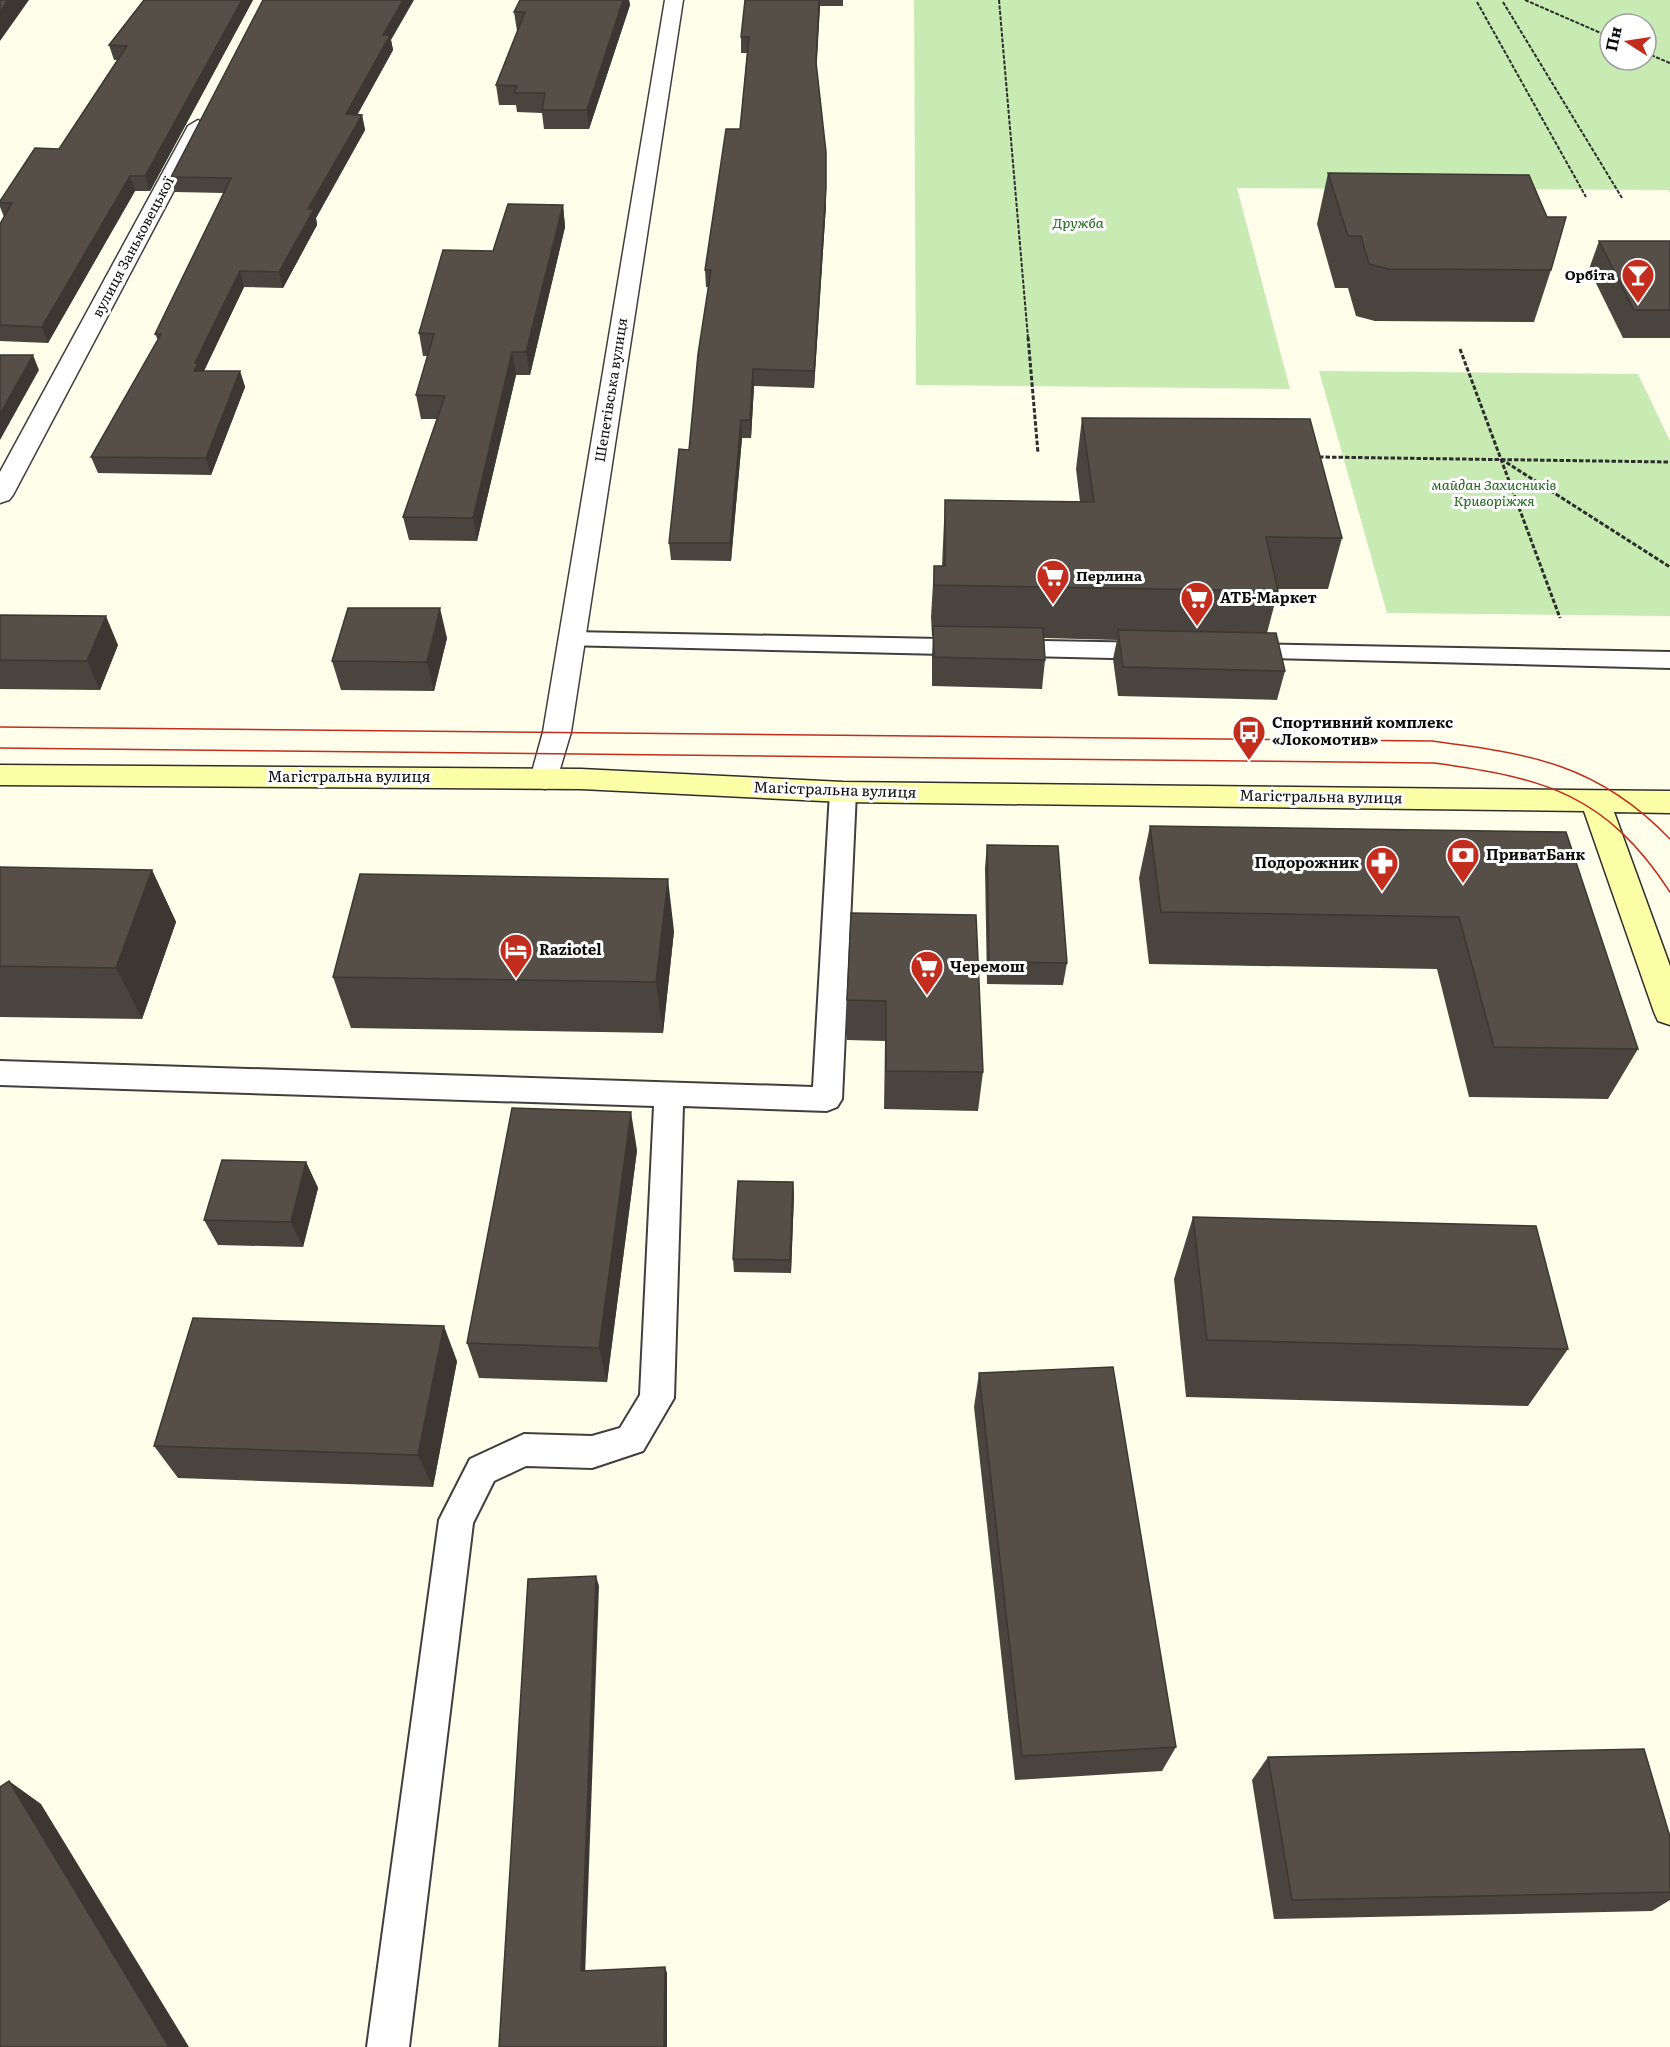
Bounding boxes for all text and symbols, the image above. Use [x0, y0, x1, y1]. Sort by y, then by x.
north arrow [1598, 12, 1658, 72]
text: Пн [1598, 24, 1627, 53]
street label: вулиця Заньковецької [86, 172, 178, 320]
park label: Дружба [1052, 212, 1104, 232]
bar icon: Орбіта [1620, 257, 1656, 304]
place label: Орбіта [1565, 264, 1616, 284]
street label: Шепетівська вулиця [589, 316, 631, 463]
park label: майдан Захисників Криворіжжя [1432, 474, 1557, 510]
supermarket icon: Перлина [1035, 558, 1071, 605]
place label: Перлина [1076, 565, 1143, 585]
supermarket icon: АТБ-Маркет [1179, 580, 1215, 627]
place label: АТБ-Маркет [1220, 585, 1317, 608]
place label: Спортивний комплекс «Локомотив» [1272, 710, 1453, 750]
bus stop icon: Спортивний комплекс «Локомотив» [1231, 714, 1267, 761]
street label: Магістральна вулиця [267, 764, 431, 787]
street label: Магістральна вулиця [753, 774, 917, 803]
street label: Магістральна вулиця [1239, 783, 1403, 808]
bank icon: ПриватБанк [1445, 837, 1481, 884]
place label: ПриватБанк [1486, 842, 1586, 865]
pharmacy icon: Подорожник [1364, 845, 1400, 892]
place label: Подорожник [1254, 850, 1359, 873]
hotel icon: Raziotel [498, 932, 534, 979]
place label: Raziotel [539, 937, 602, 960]
supermarket icon: Черемош [909, 949, 945, 996]
place label: Черемош [950, 954, 1025, 977]

